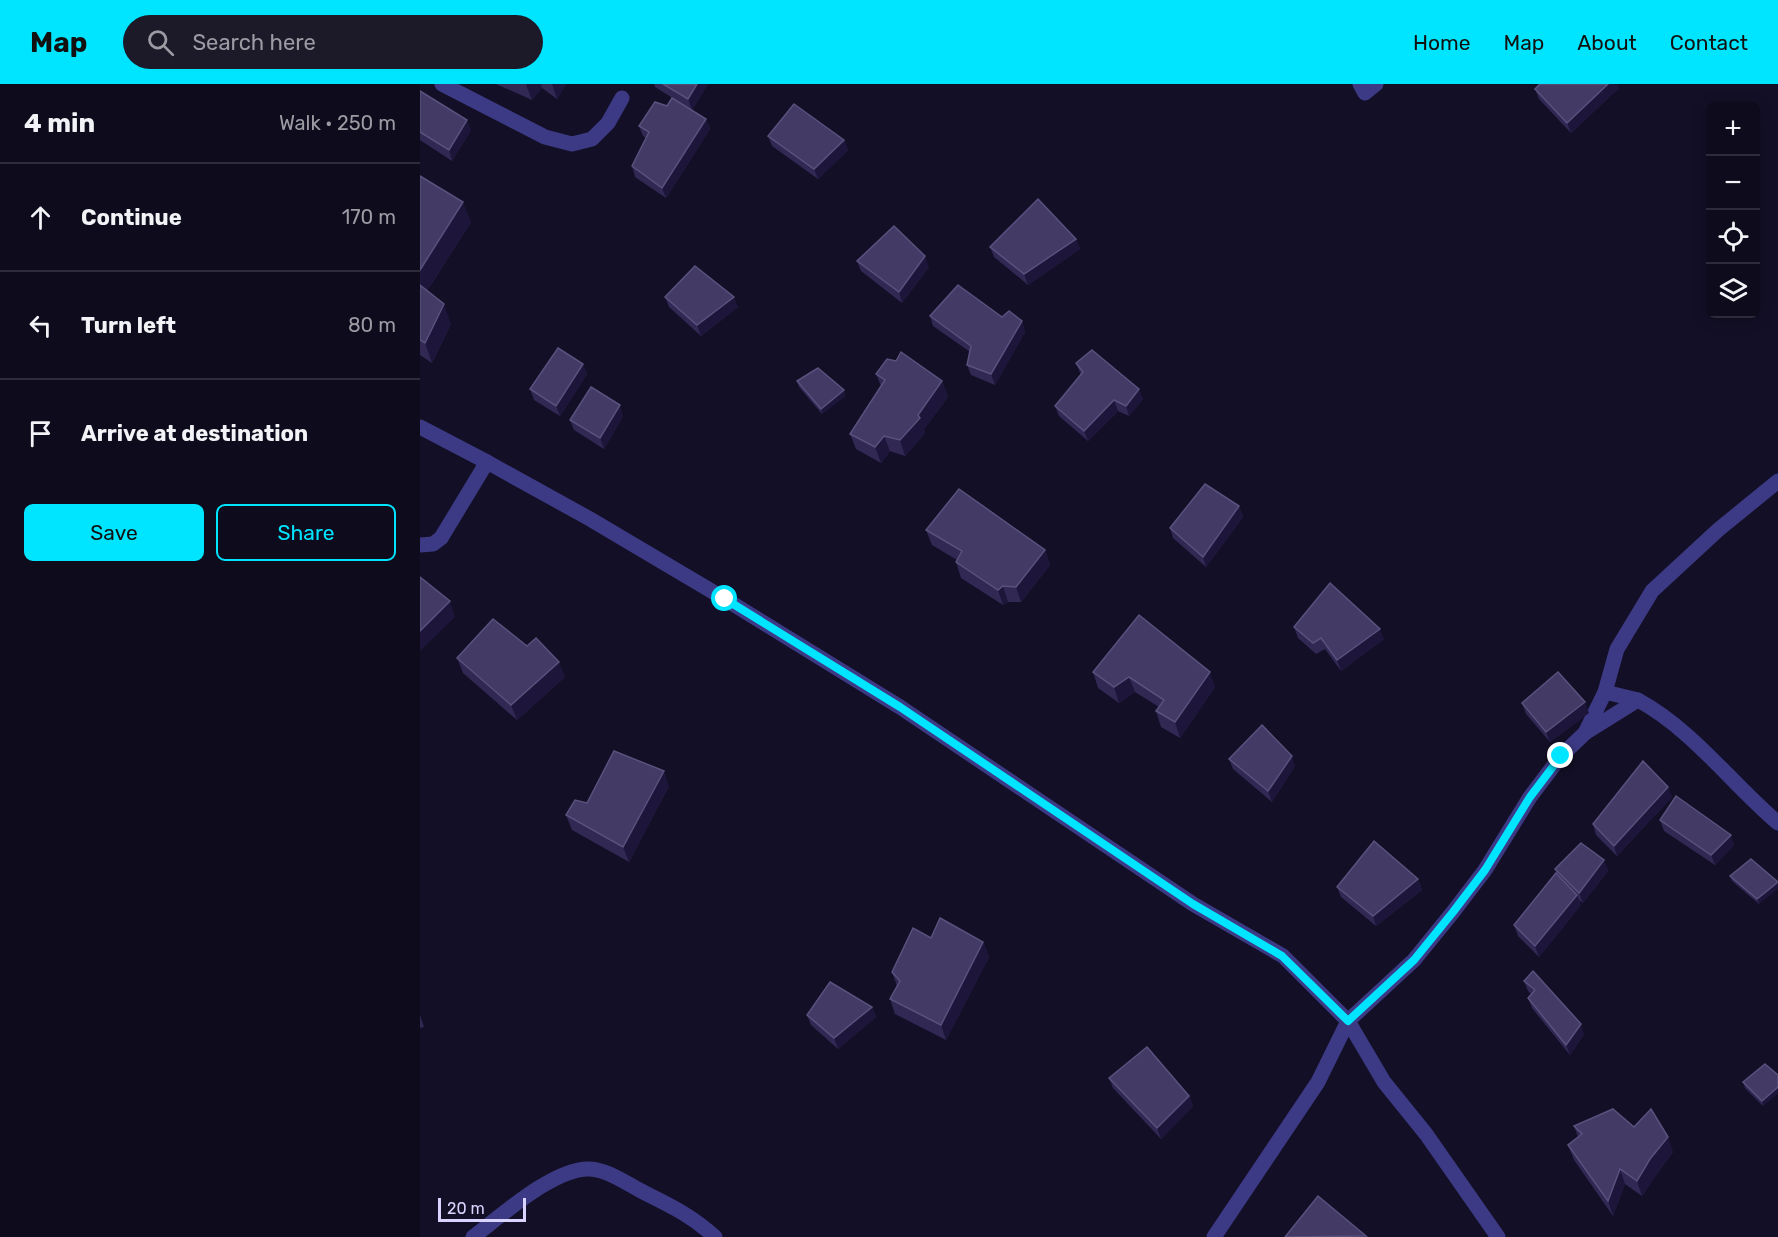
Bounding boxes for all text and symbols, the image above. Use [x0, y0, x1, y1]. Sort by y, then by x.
search box [123, 15, 543, 69]
text: Map [30, 26, 87, 59]
icon: search [144, 26, 177, 59]
text: Search here [192, 29, 316, 56]
text: Home [1413, 30, 1470, 55]
text: Map [1503, 30, 1544, 55]
text: About [1577, 30, 1637, 55]
text: Contact [1670, 30, 1748, 55]
map controls [1706, 102, 1760, 318]
button: + [1706, 102, 1760, 156]
text: 4 min [24, 108, 95, 139]
text: Walk · 250 m [279, 111, 396, 135]
button: − [1706, 156, 1760, 210]
icon: ahead [24, 201, 57, 234]
text: Continue [81, 204, 182, 231]
text: 170 m [342, 205, 396, 229]
button: locate [1706, 210, 1760, 264]
button: layers [1706, 264, 1760, 318]
icon: left [24, 309, 57, 342]
text: Turn left [81, 312, 176, 339]
text: 80 m [348, 313, 396, 337]
icon: arrive [24, 417, 57, 450]
text: Arrive at destination [81, 420, 308, 447]
button: Save [24, 504, 204, 561]
button: Share [216, 504, 396, 561]
route start [711, 585, 737, 611]
route end [1547, 742, 1573, 768]
scale bar [438, 1195, 526, 1222]
text: 20 m [447, 1199, 485, 1218]

